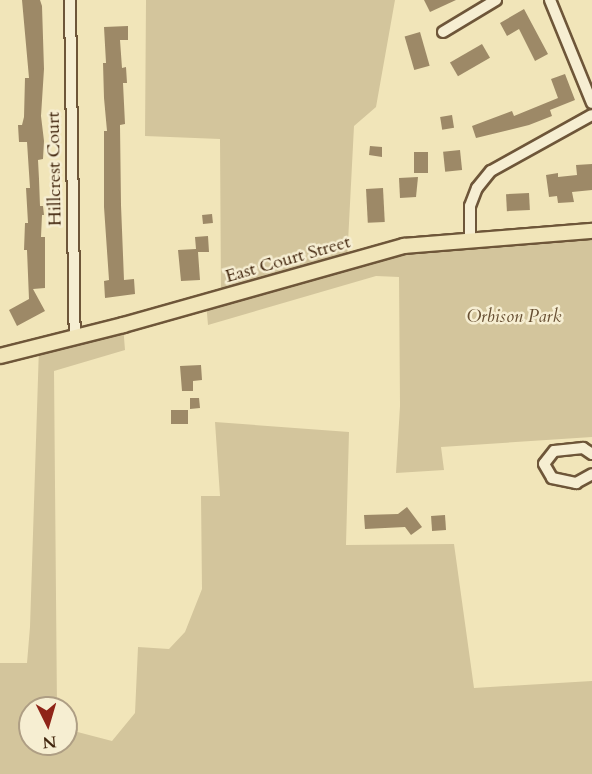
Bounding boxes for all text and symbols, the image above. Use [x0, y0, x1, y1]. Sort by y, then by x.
street label: Hillcrest Court [43, 112, 67, 226]
street label: East Court Street [223, 232, 353, 288]
park label: Orbison Park [467, 306, 561, 328]
north arrow [18, 696, 78, 756]
text: N [42, 730, 57, 754]

